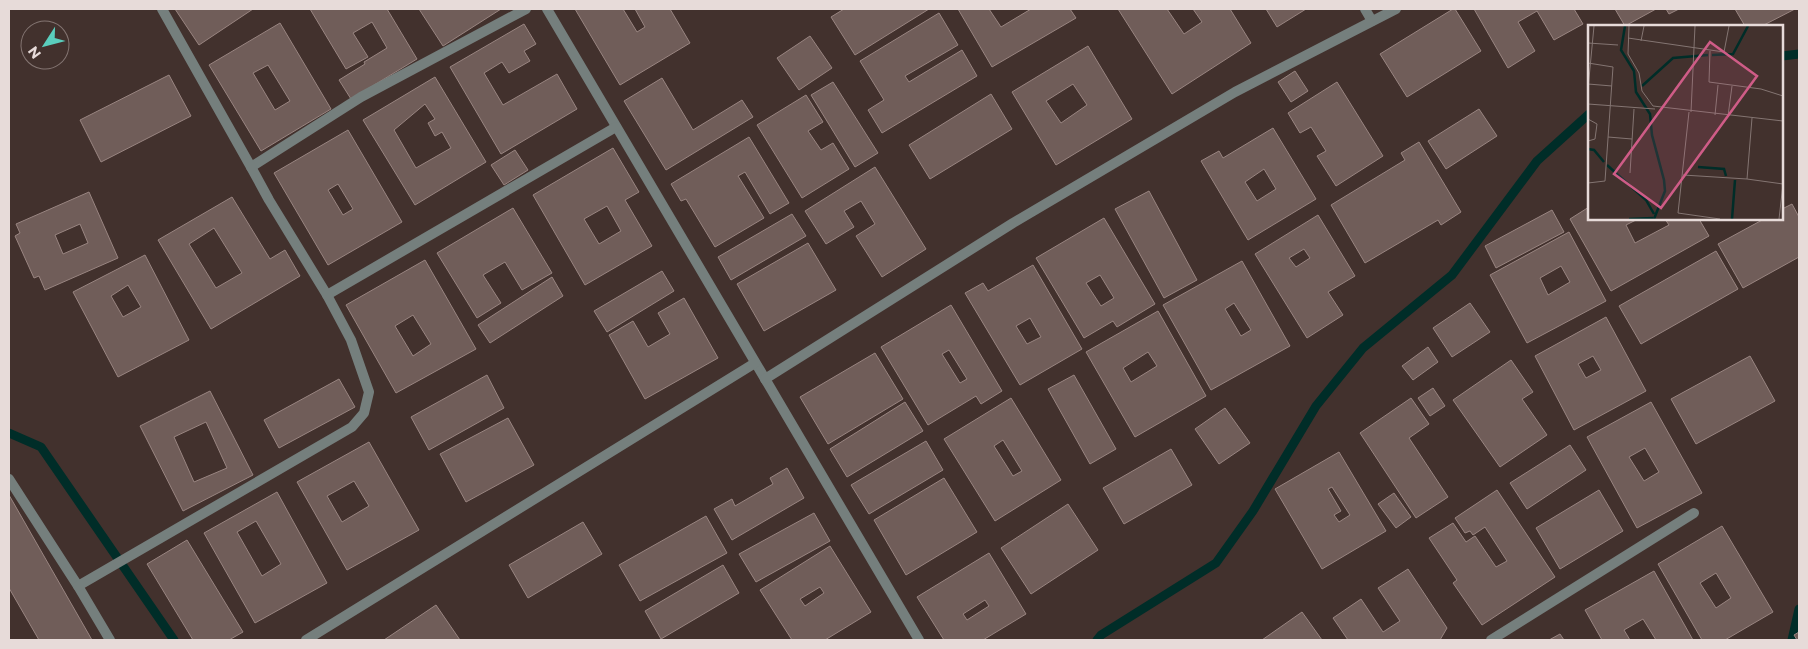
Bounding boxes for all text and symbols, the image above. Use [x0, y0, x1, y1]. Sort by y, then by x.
north arrow [20, 20, 70, 70]
inset map [1588, 25, 1783, 220]
text: N [24, 43, 45, 63]

